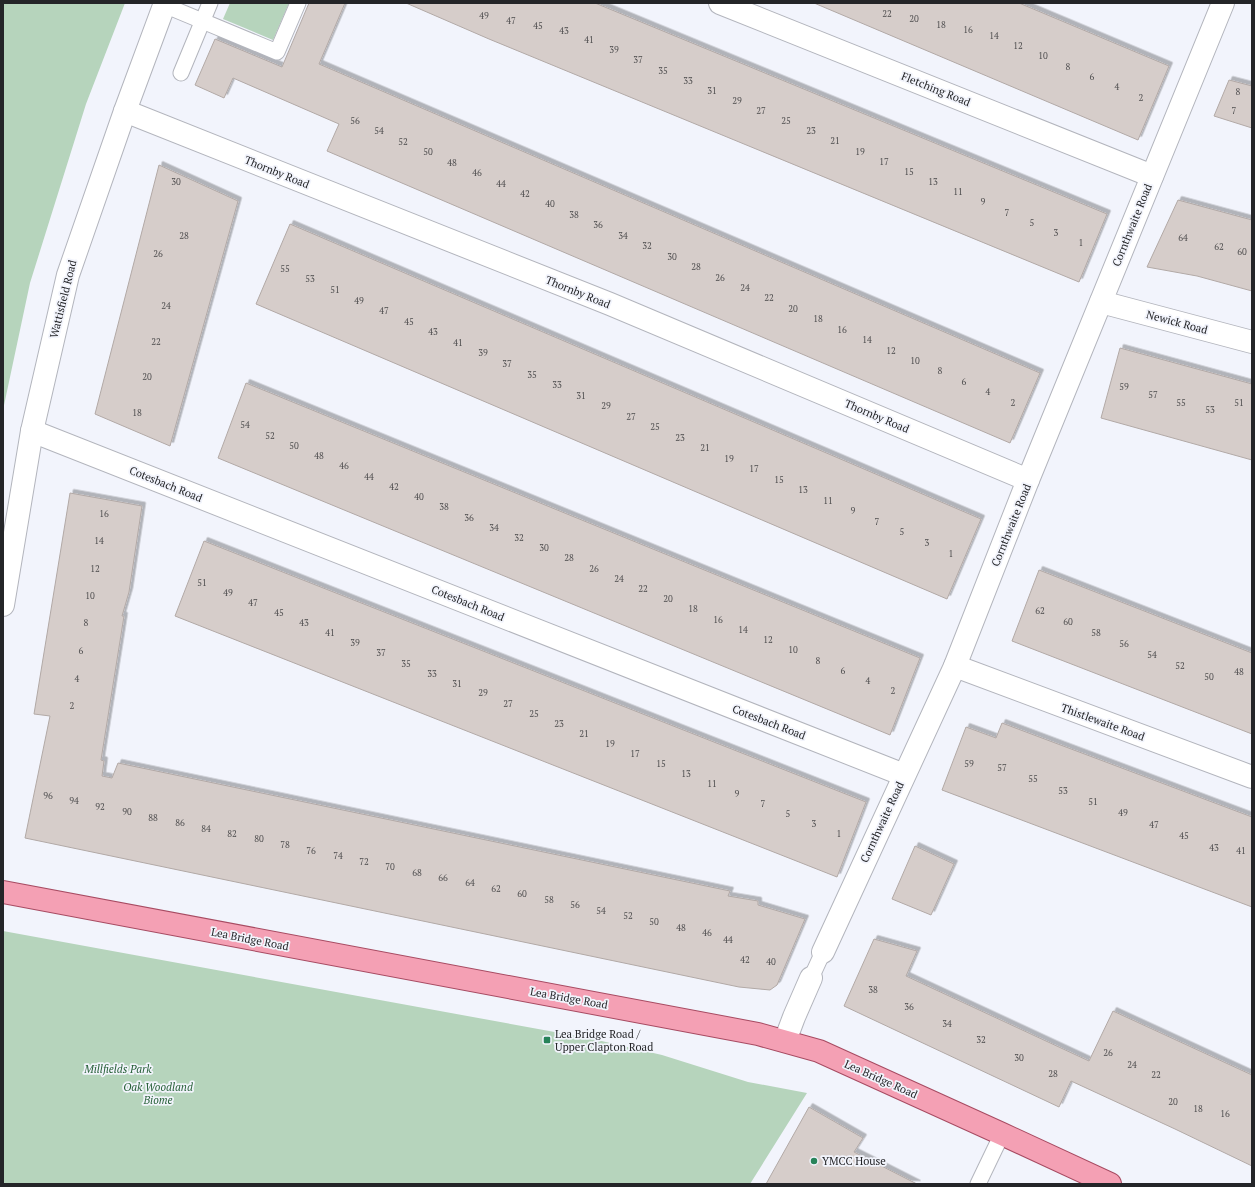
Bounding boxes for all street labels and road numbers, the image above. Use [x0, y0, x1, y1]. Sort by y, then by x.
street label: Fletching Road [899, 69, 973, 109]
street label: Thornby Road [243, 153, 311, 191]
street label: Cornthwaite Road [1109, 182, 1155, 268]
street label: Wattisfield Road [47, 258, 79, 340]
street label: Thornby Road [544, 273, 612, 311]
street label: Newick Road [1145, 307, 1209, 337]
street label: Thornby Road [843, 396, 911, 436]
street label: Cotesbach Road [127, 463, 205, 505]
street label: Cornthwaite Road [988, 482, 1034, 568]
street label: Cotesbach Road [429, 582, 507, 624]
street label: Thistlewaite Road [1059, 700, 1147, 744]
street label: Cotesbach Road [730, 702, 808, 742]
street label: Cornthwaite Road [857, 779, 907, 865]
street label: Lea Bridge Road [210, 925, 290, 953]
street label: Lea Bridge Road [529, 984, 609, 1012]
street label: Lea Bridge Road [842, 1057, 920, 1101]

